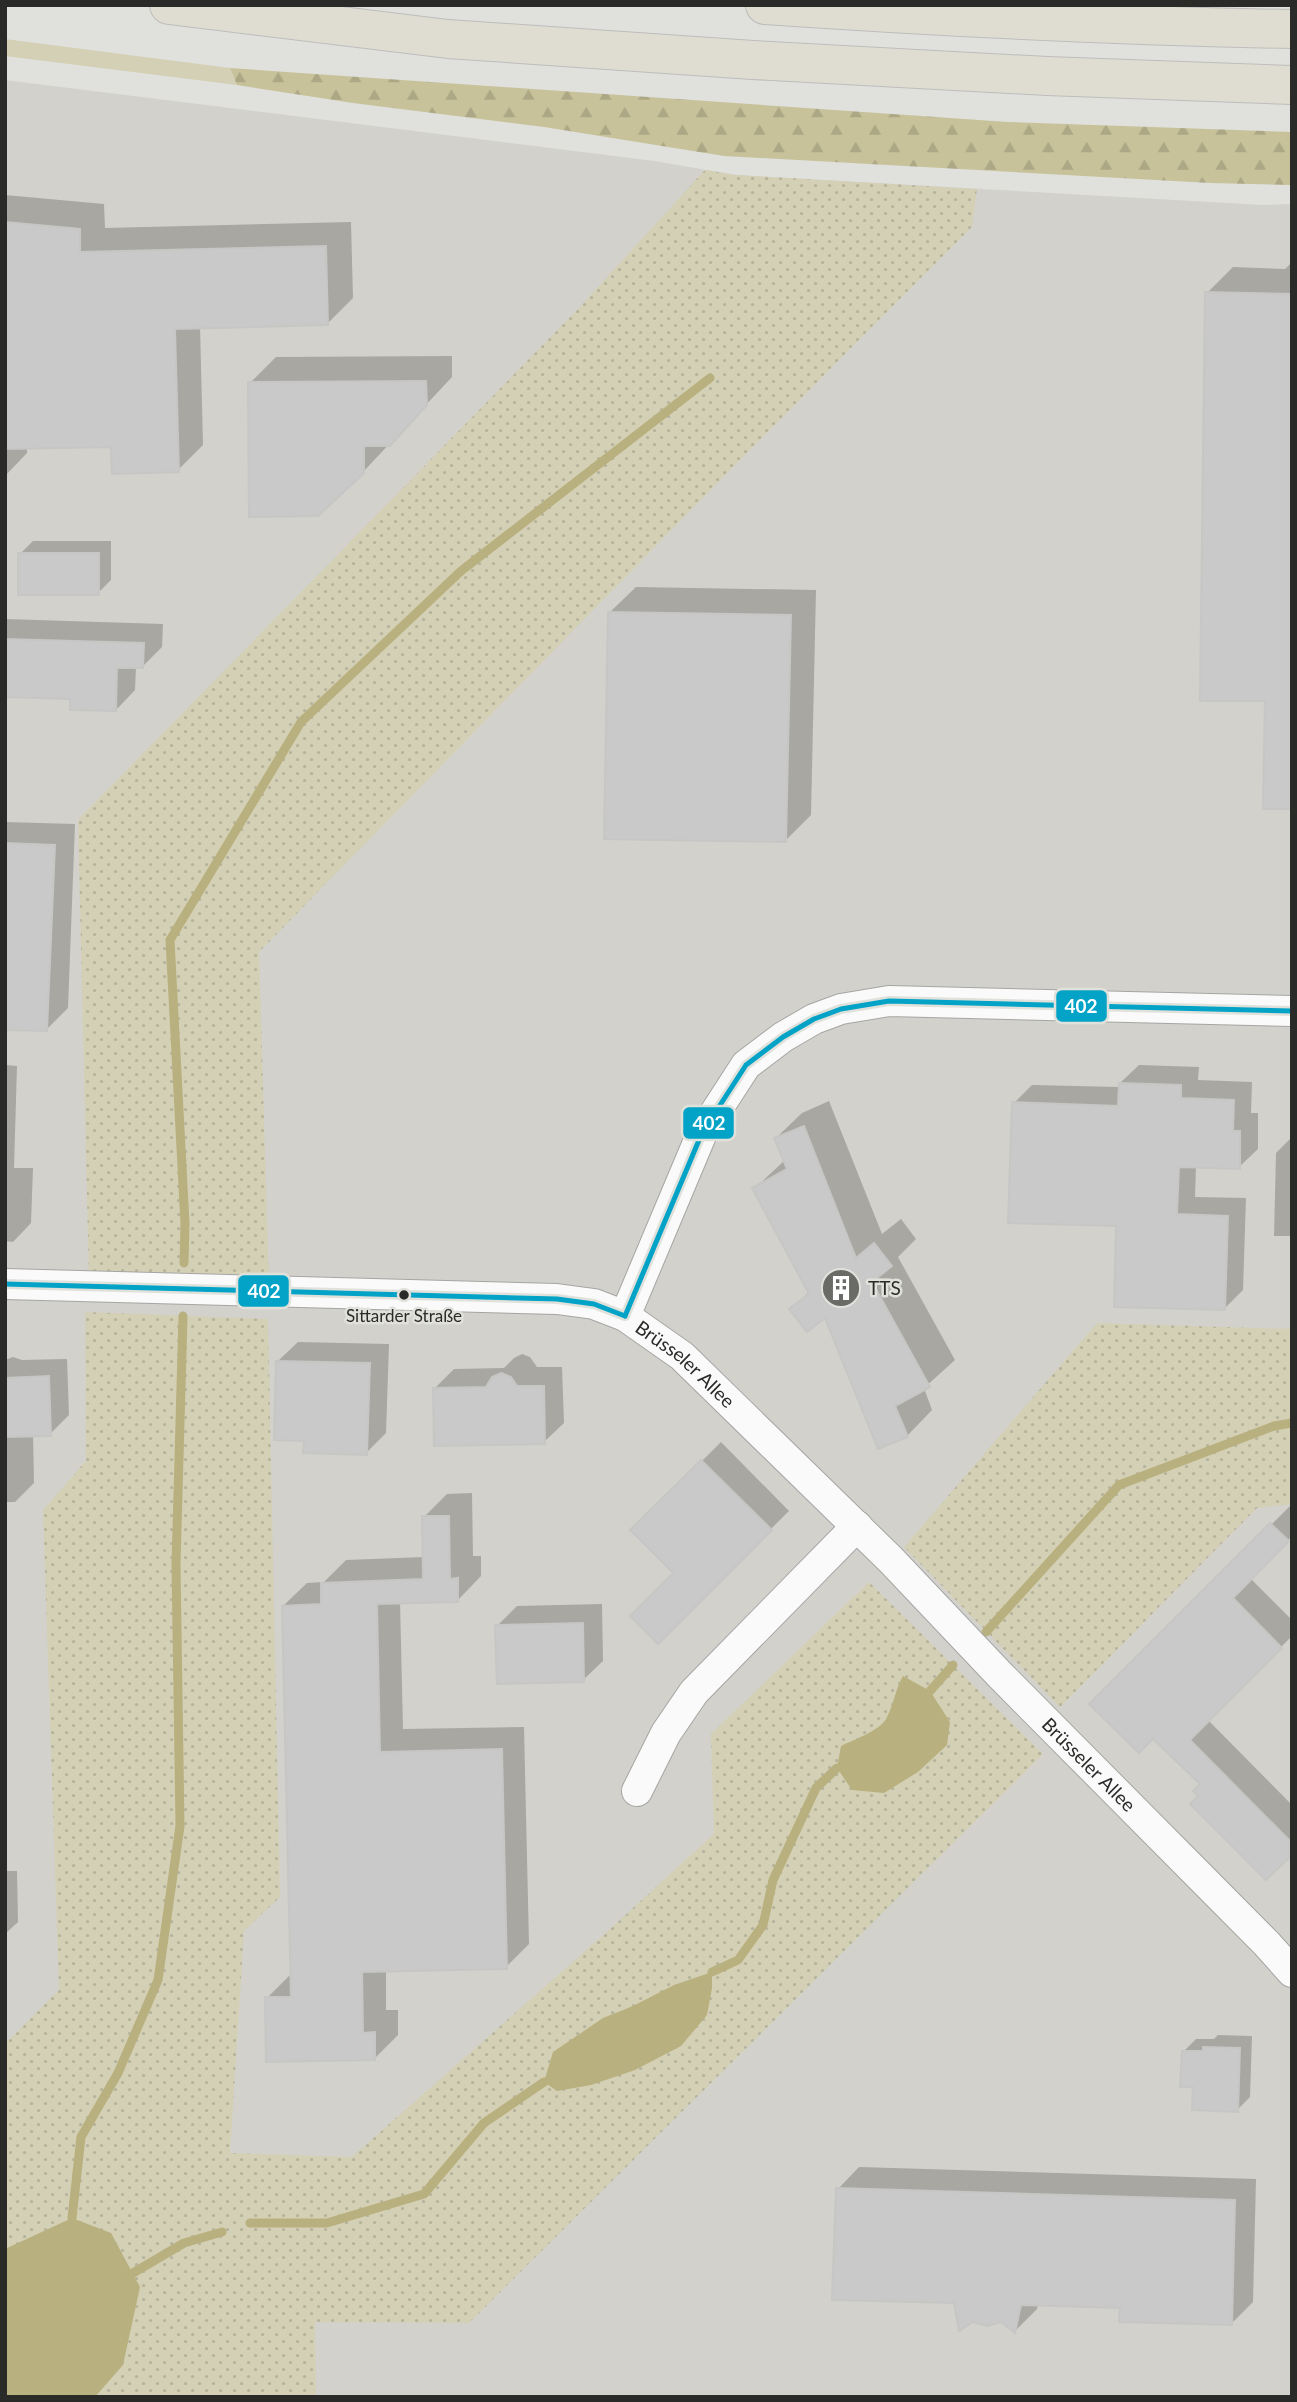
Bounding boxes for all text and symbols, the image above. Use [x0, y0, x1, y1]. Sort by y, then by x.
line badge: 402 [1055, 989, 1108, 1023]
text: 402 [1064, 994, 1098, 1017]
line badge: 402 [682, 1106, 735, 1140]
text: 402 [692, 1111, 726, 1134]
building icon: TTS [820, 1267, 862, 1309]
line badge: 402 [237, 1274, 290, 1308]
place label: TTS [868, 1276, 901, 1299]
text: 402 [247, 1279, 281, 1302]
marker: Sittarder Straße [397, 1288, 411, 1302]
place label: Sittarder Straße [346, 1305, 462, 1326]
street label: Brüsseler Allee [631, 1315, 740, 1412]
street label: Brüsseler Allee [1038, 1712, 1141, 1816]

